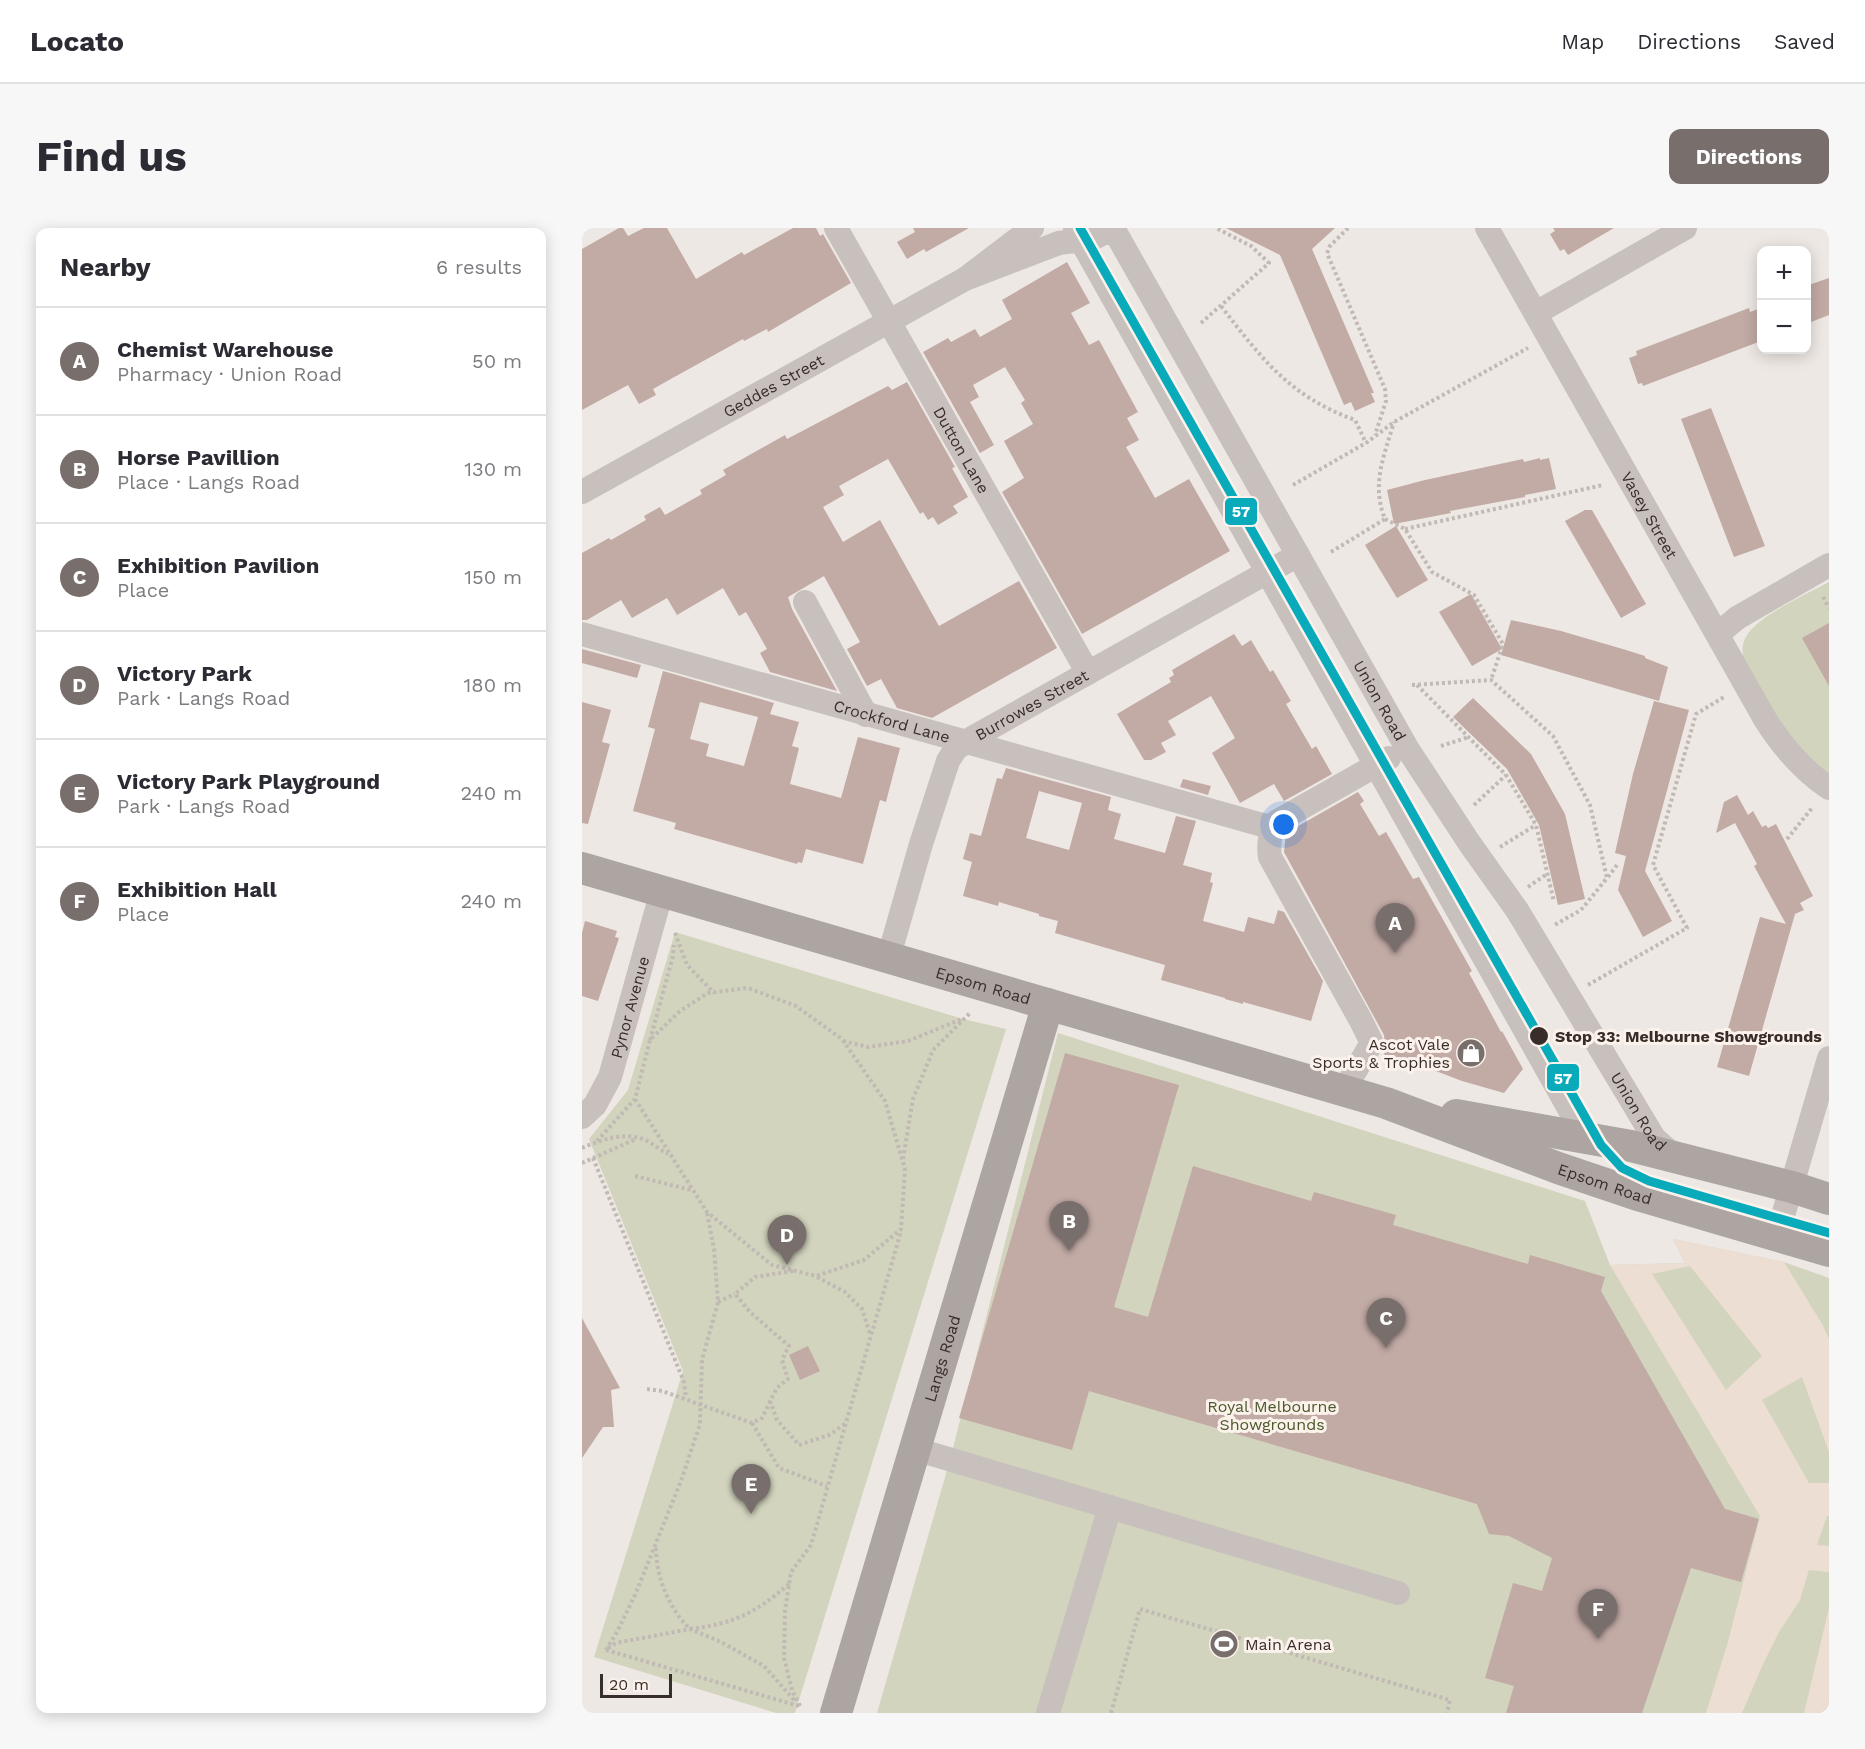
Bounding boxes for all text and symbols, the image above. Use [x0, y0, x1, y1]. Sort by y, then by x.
text: Locato [30, 25, 124, 58]
text: Map [1561, 29, 1604, 54]
text: Directions [1637, 29, 1741, 54]
text: Saved [1774, 29, 1835, 54]
button: Directions [1669, 129, 1829, 184]
text: Find us [36, 132, 187, 181]
map controls [1757, 246, 1811, 354]
button: + [1757, 246, 1811, 300]
text: Nearby [60, 252, 151, 282]
text: 6 results [436, 255, 522, 279]
button: − [1757, 300, 1811, 354]
text: Chemist Warehouse [117, 337, 333, 362]
text: A [73, 349, 86, 373]
text: 50 m [472, 349, 522, 373]
street label: Geddes Street [720, 350, 827, 421]
text: Pharmacy · Union Road [117, 362, 342, 386]
street label: Dutton Lane [930, 403, 994, 497]
text: Horse Pavillion [117, 445, 280, 470]
text: B [73, 457, 86, 481]
text: 130 m [464, 457, 522, 481]
street label: Vasey Street [1617, 468, 1682, 562]
text: Place · Langs Road [117, 470, 300, 494]
line badge: 57 [1224, 497, 1258, 526]
text: 57 [1232, 502, 1251, 521]
text: Exhibition Pavilion [117, 553, 319, 578]
text: C [73, 565, 86, 589]
text: 150 m [464, 565, 522, 589]
text: Place [117, 578, 169, 602]
street label: Union Road [1350, 657, 1410, 744]
text: Victory Park [117, 661, 252, 686]
street label: Burrowes Street [972, 665, 1092, 744]
text: D [72, 673, 87, 697]
text: 180 m [464, 673, 522, 697]
text: Park · Langs Road [117, 686, 290, 710]
street label: Crockford Lane [832, 696, 952, 746]
text: Victory Park Playground [117, 769, 380, 794]
text: E [73, 781, 86, 805]
text: 240 m [460, 781, 522, 805]
text: Park · Langs Road [117, 794, 290, 818]
your location [1269, 810, 1298, 839]
text: Exhibition Hall [117, 877, 277, 902]
text: F [73, 889, 86, 913]
text: 240 m [460, 889, 522, 913]
text: Place [117, 902, 169, 926]
pin: A [1376, 904, 1414, 953]
street label: Pynor Avenue [606, 954, 653, 1060]
street label: Epsom Road [933, 962, 1033, 1008]
marker: Stop 33: Melbourne Showgrounds [1528, 1025, 1550, 1047]
place label: Stop 33: Melbourne Showgrounds [1555, 1027, 1822, 1046]
place label: Ascot Vale Sports & Trophies [1312, 1035, 1450, 1072]
shop icon: Ascot Vale Sports & Trophies [1455, 1037, 1487, 1069]
line badge: 57 [1546, 1063, 1580, 1092]
text: 57 [1554, 1069, 1573, 1088]
street label: Union Road [1607, 1069, 1671, 1155]
street label: Epsom Road [1555, 1159, 1654, 1208]
pin: B [1050, 1202, 1088, 1251]
pin: D [768, 1216, 806, 1265]
pin: C [1366, 1298, 1406, 1348]
street label: Langs Road [920, 1313, 964, 1404]
park label: Royal Melbourne Showgrounds [1207, 1397, 1337, 1434]
pin: E [732, 1464, 770, 1514]
pin: F [1578, 1590, 1618, 1639]
sports icon: Main Arena [1208, 1628, 1240, 1660]
place label: Main Arena [1245, 1635, 1332, 1654]
scale bar [600, 1671, 672, 1698]
text: 20 m [609, 1675, 649, 1694]

